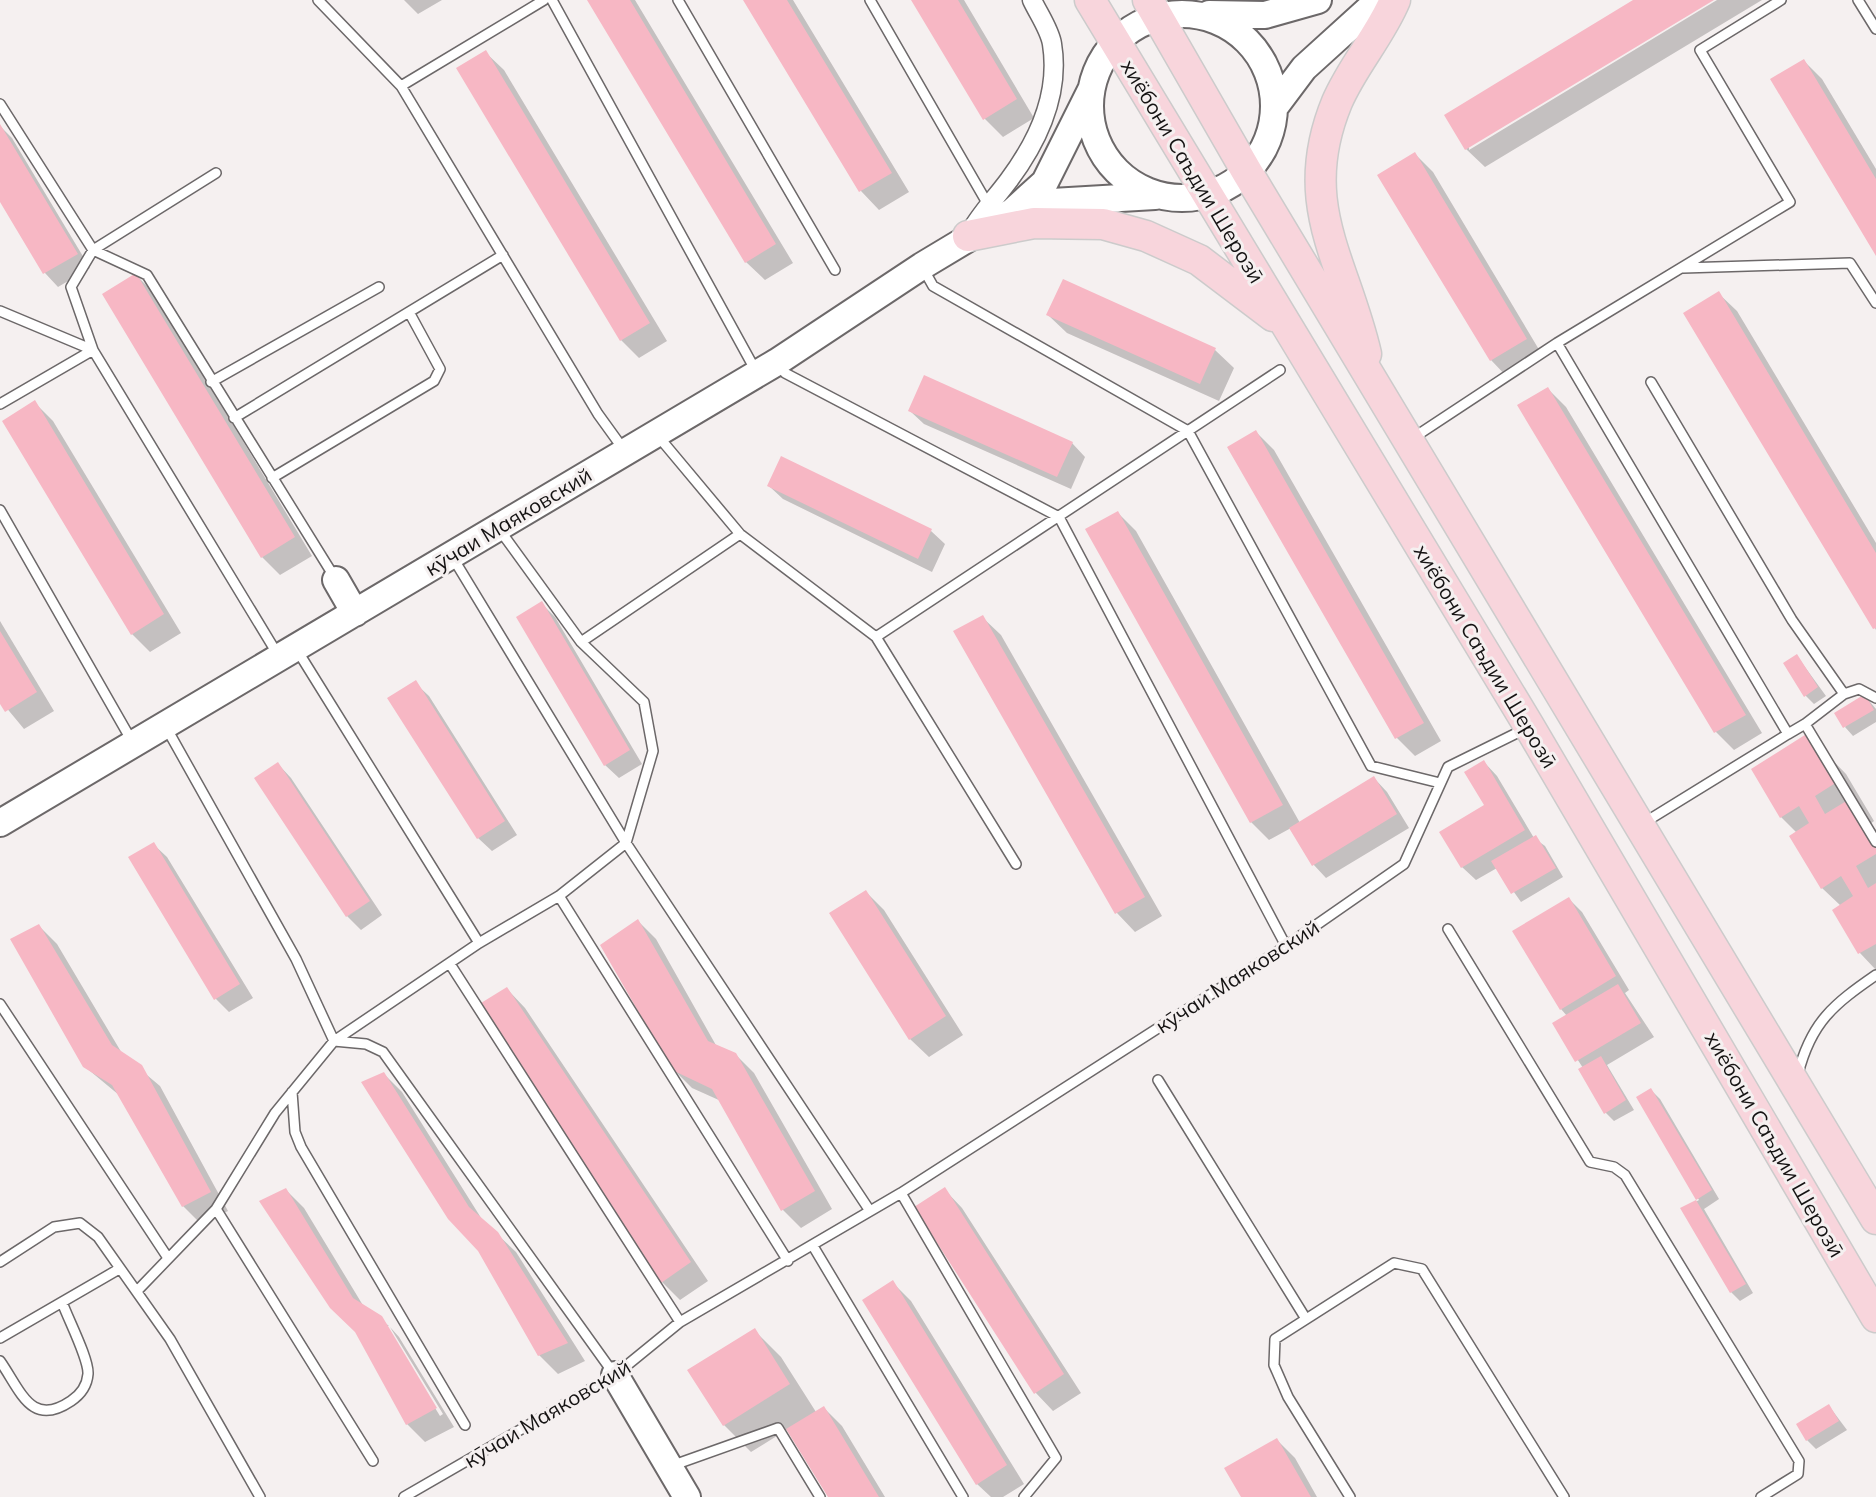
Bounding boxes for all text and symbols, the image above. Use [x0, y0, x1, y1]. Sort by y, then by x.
street label: хиёбони Саъдии Шерозӣ [1116, 54, 1270, 288]
street label: кӯчаи Маяковский [420, 461, 596, 581]
street label: хиёбони Саъдии Шерозӣ [1409, 539, 1563, 773]
street label: кӯчаи Маяковский [1150, 913, 1324, 1039]
street label: хиёбони Саъдии Шерозӣ [1700, 1026, 1850, 1262]
street label: кӯчаи Маяковский [459, 1353, 635, 1473]

